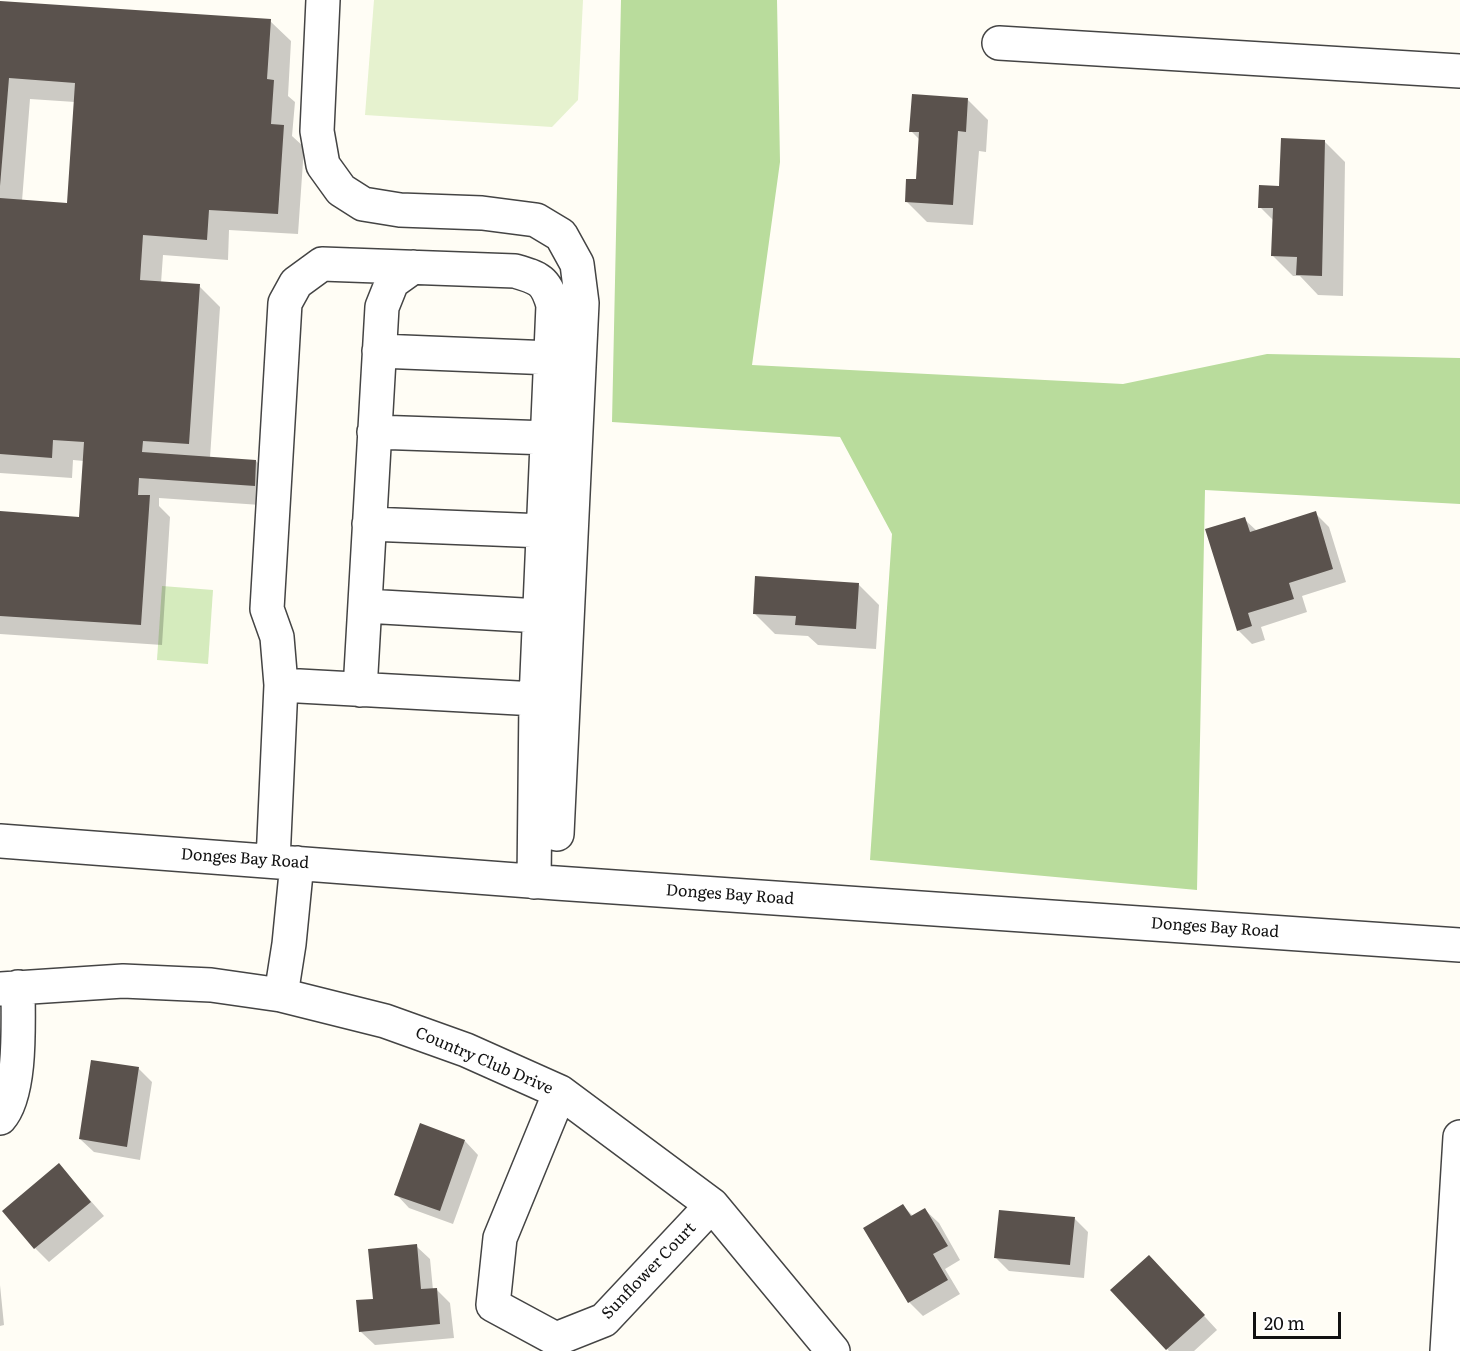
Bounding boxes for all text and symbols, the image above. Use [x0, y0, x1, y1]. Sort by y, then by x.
street label: Donges Bay Road [180, 845, 310, 873]
street label: Donges Bay Road [665, 881, 795, 909]
street label: Donges Bay Road [1150, 914, 1280, 942]
street label: Country Club Drive [412, 1023, 556, 1099]
street label: Sunflower Court [598, 1219, 700, 1323]
scale bar [1256, 1300, 1344, 1338]
text: 20 m [1264, 1309, 1305, 1336]

